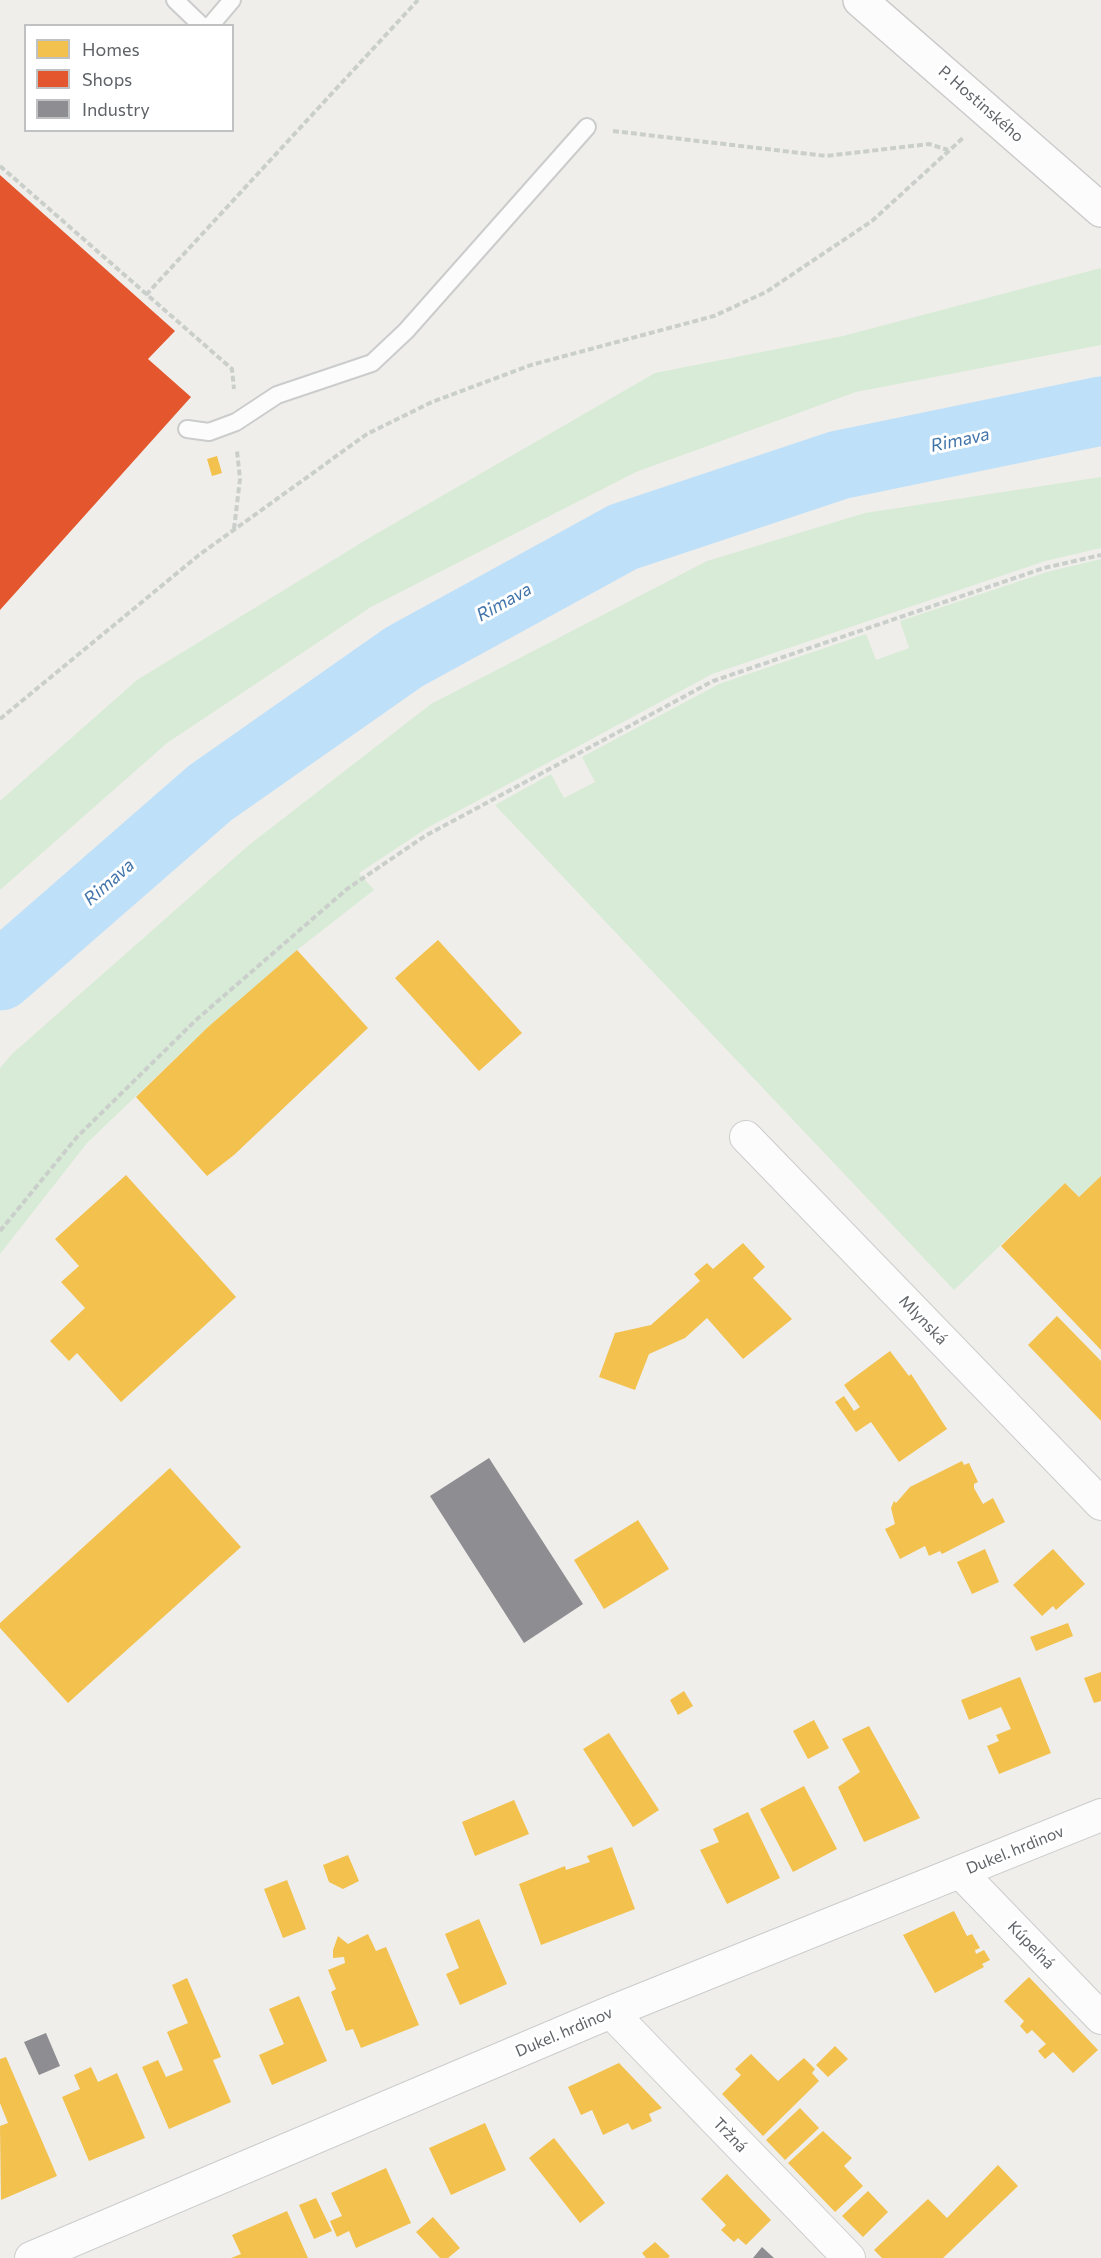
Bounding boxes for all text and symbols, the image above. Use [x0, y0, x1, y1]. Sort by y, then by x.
legend [24, 24, 234, 132]
text: Homes [82, 38, 140, 60]
street label: P. Hostinského [935, 62, 1027, 146]
text: Shops [82, 68, 132, 90]
text: Industry [82, 98, 150, 120]
water label: Rimava [928, 423, 992, 457]
water label: Rimava [473, 578, 535, 626]
water label: Rimava [79, 854, 139, 910]
street label: Mlynská [895, 1291, 951, 1349]
street label: Dukel. hrdinov [963, 1822, 1067, 1878]
street label: Kúpeľná [1004, 1917, 1058, 1973]
street label: Dukel. hrdinov [513, 2003, 615, 2061]
street label: Tržná [709, 2114, 751, 2156]

